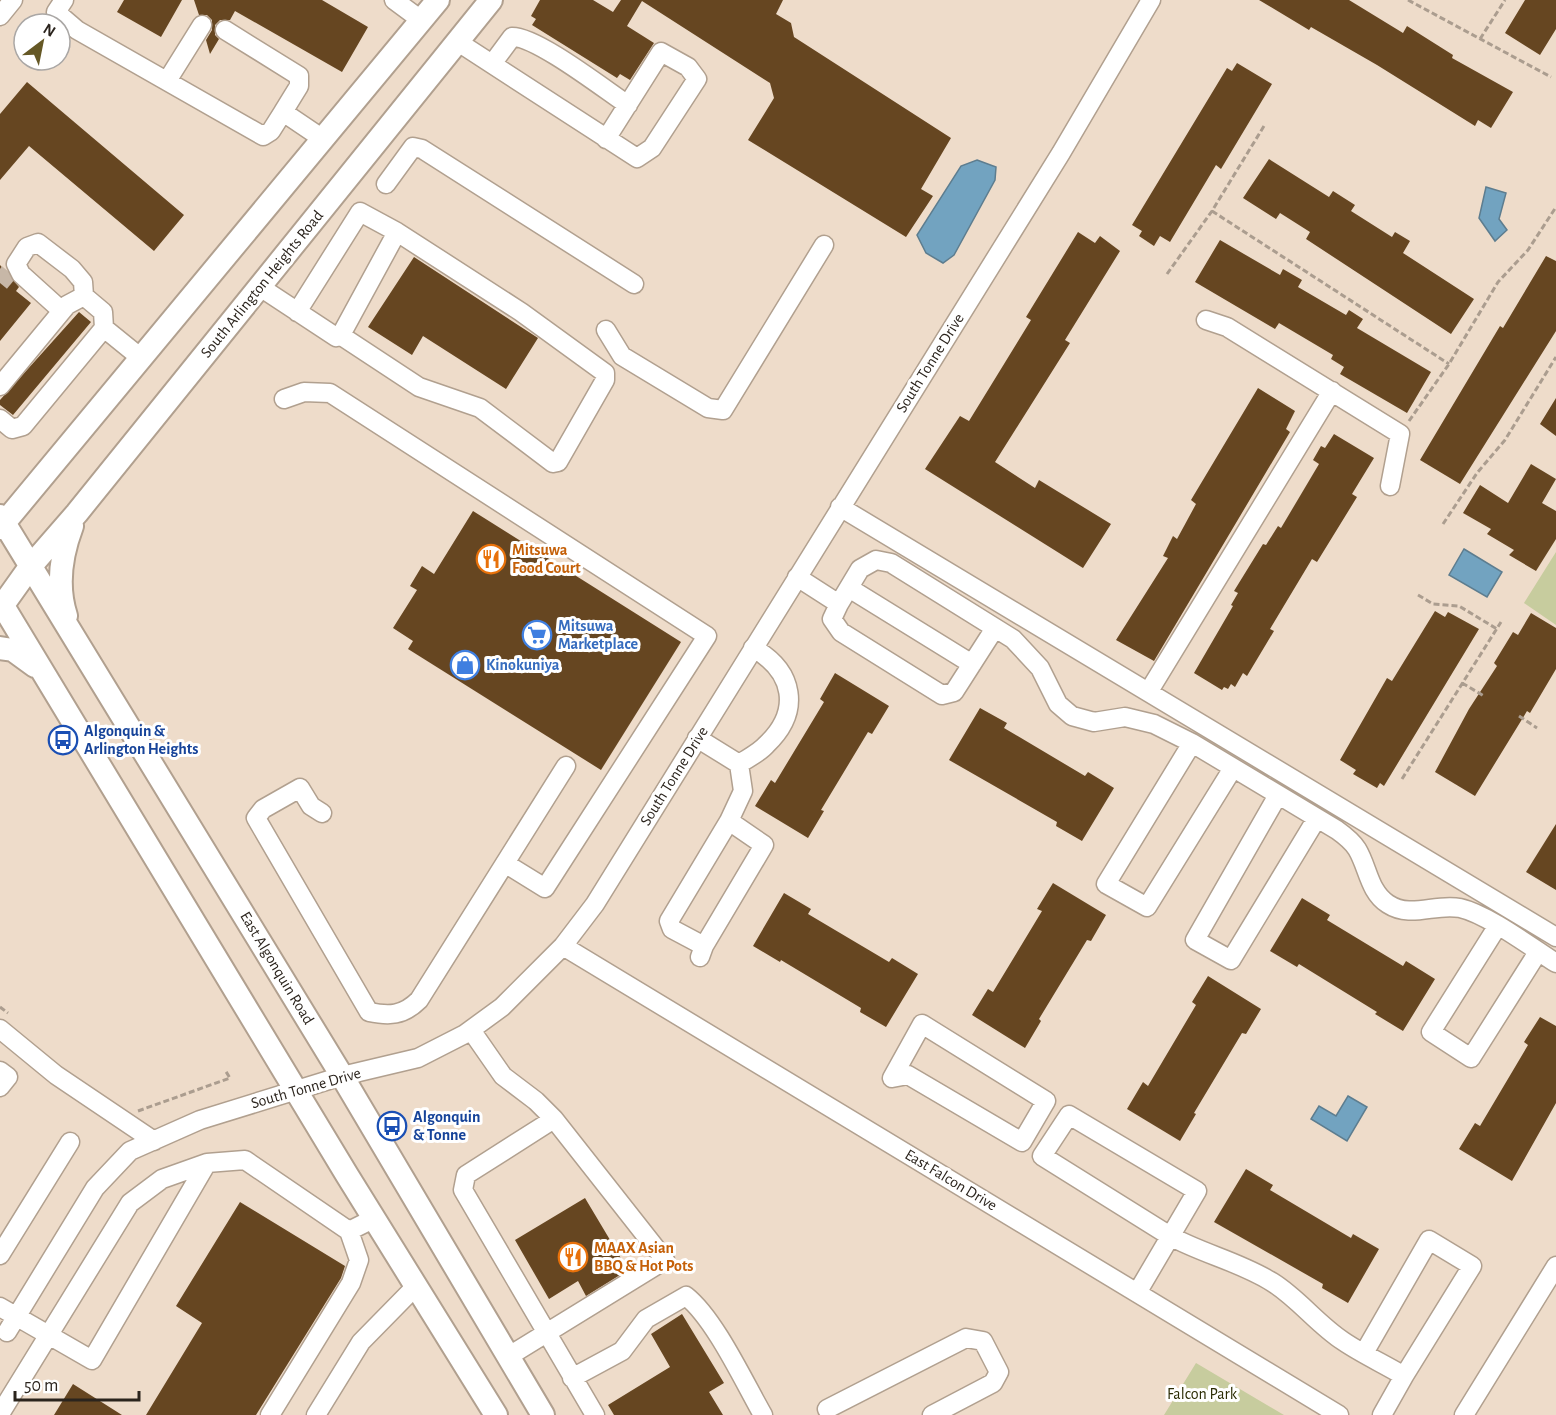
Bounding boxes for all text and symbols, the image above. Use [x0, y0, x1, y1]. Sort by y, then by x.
north arrow [12, 12, 72, 72]
text: N [40, 20, 58, 40]
street label: South Arlington Heights Road [198, 207, 326, 361]
street label: South Tonne Drive [893, 311, 967, 415]
place label: Mitsuwa Food Court [512, 542, 581, 576]
restaurant icon: Mitsuwa Food Court [475, 543, 507, 575]
place label: Mitsuwa Marketplace [558, 618, 639, 652]
supermarket icon: Mitsuwa Marketplace [521, 619, 553, 651]
shop icon: Kinokuniya [449, 649, 481, 681]
place label: Kinokuniya [486, 657, 560, 674]
place label: Algonquin & Arlington Heights [84, 723, 198, 757]
bus stop icon: Algonquin & Arlington Heights [47, 724, 79, 756]
street label: South Tonne Drive [637, 724, 711, 828]
street label: East Algonquin Road [237, 909, 317, 1027]
street label: South Tonne Drive [249, 1065, 363, 1111]
place label: Algonquin & Tonne [413, 1109, 480, 1143]
bus stop icon: Algonquin & Tonne [376, 1110, 408, 1142]
street label: East Falcon Drive [902, 1146, 1000, 1214]
place label: MAAX Asian BBQ & Hot Pots [594, 1240, 693, 1275]
restaurant icon: MAAX Asian BBQ & Hot Pots [557, 1241, 589, 1273]
scale bar [15, 1364, 140, 1402]
text: 50 m [24, 1377, 58, 1395]
park label: Falcon Park [1167, 1386, 1238, 1402]

